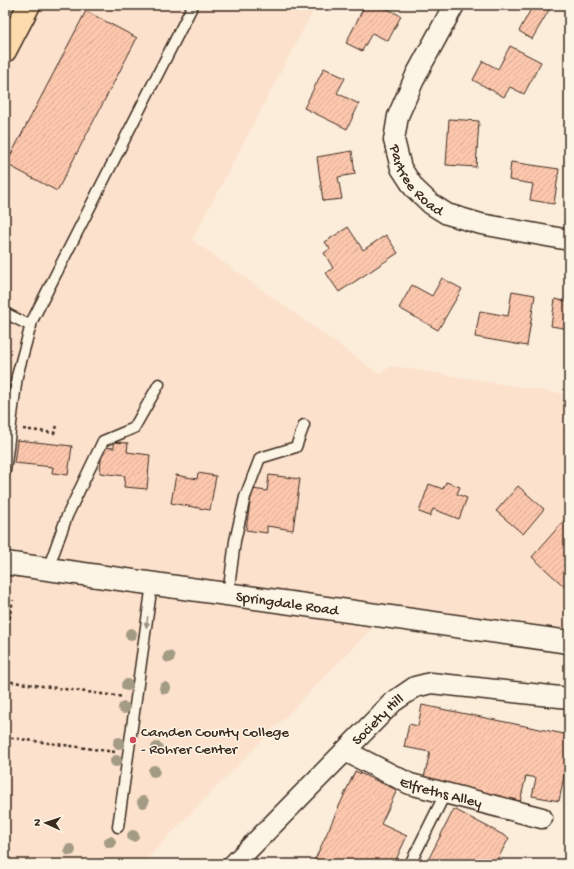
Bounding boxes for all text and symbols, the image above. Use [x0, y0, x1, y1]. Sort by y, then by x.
street label: Partree Road [384, 142, 447, 221]
street label: Springdale Road [235, 588, 340, 621]
one-way arrow [144, 616, 150, 628]
street label: Society Hill [349, 690, 408, 750]
place label: Camden County College - Rohrer Center [141, 724, 289, 759]
marker: Camden County College - Rohrer Center [128, 735, 138, 745]
street label: Elfreths Alley [396, 773, 484, 813]
north arrow [26, 803, 66, 843]
text: N [32, 819, 44, 826]

